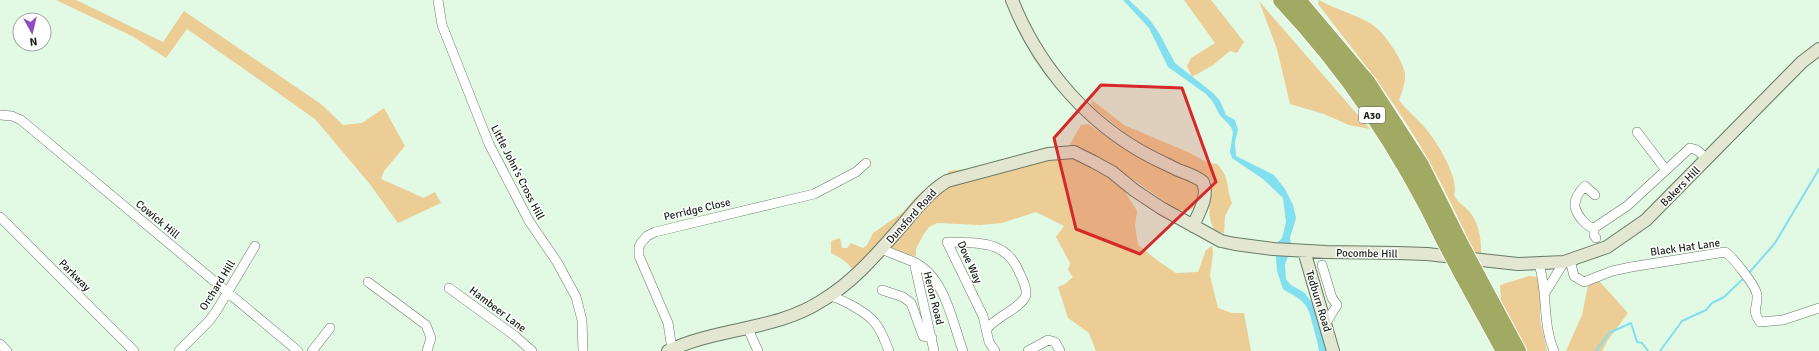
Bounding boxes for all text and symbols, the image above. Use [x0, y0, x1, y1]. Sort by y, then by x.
north arrow [12, 12, 52, 52]
text: N [29, 34, 38, 48]
road number: A30 [1359, 107, 1385, 123]
street label: Little John's Cross Hill [488, 123, 547, 222]
street label: Bakers Hill [1658, 164, 1703, 209]
street label: Dunsford Road [883, 186, 939, 246]
street label: Perridge Close [662, 195, 732, 223]
street label: Cowick Hill [133, 197, 182, 241]
street label: Black Hat Lane [1649, 236, 1721, 259]
street label: Dove Way [954, 239, 985, 286]
street label: Pocombe Hill [1336, 246, 1398, 261]
street label: Parkway [56, 257, 94, 295]
street label: Orchard Hill [197, 258, 238, 313]
street label: Tedburn Road [1303, 269, 1334, 334]
street label: Heron Road [921, 270, 946, 326]
street label: Hambeer Lane [467, 284, 529, 335]

